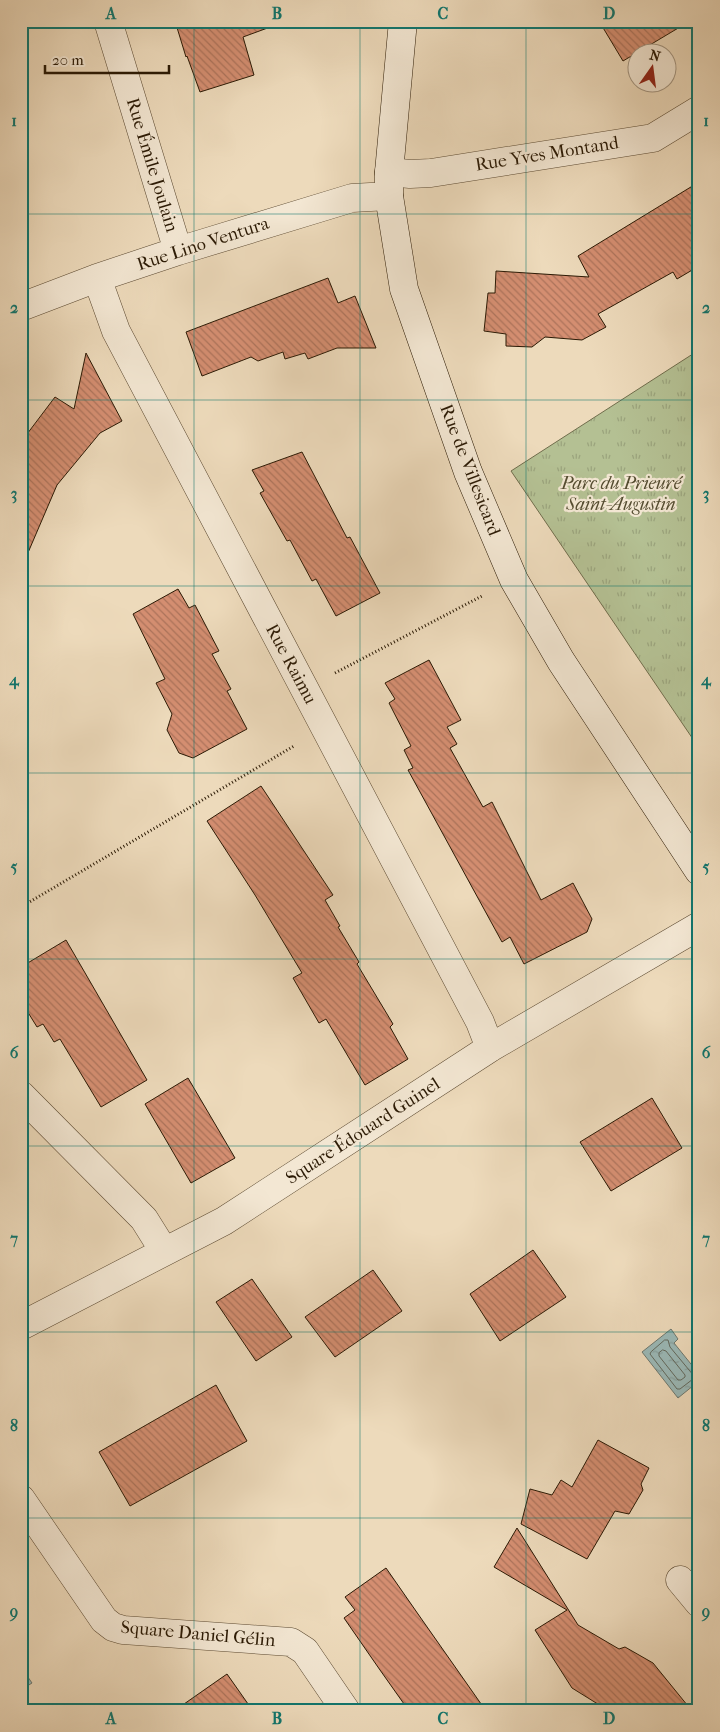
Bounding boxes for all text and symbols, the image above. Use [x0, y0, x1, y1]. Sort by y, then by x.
text: A [105, 4, 117, 23]
text: B [272, 4, 282, 23]
text: C [438, 4, 449, 23]
text: D [603, 4, 615, 23]
scale bar [45, 42, 169, 74]
north arrow [628, 42, 678, 92]
text: N [648, 46, 663, 65]
text: 20 m [52, 51, 84, 69]
street label: Rue Émile Joulain [122, 95, 183, 235]
text: 1 [11, 111, 17, 130]
text: 1 [703, 111, 709, 130]
street label: Rue Yves Montand [474, 132, 620, 176]
street label: Rue Lino Ventura [134, 213, 272, 275]
text: 2 [10, 298, 18, 317]
text: 2 [702, 298, 710, 317]
street label: Rue de Villesicard [435, 401, 505, 539]
park label: Parc du Prieuré Saint-Augustin [560, 473, 684, 515]
text: 3 [11, 484, 17, 504]
text: 3 [703, 484, 709, 504]
street label: Rue Raimu [261, 620, 321, 708]
text: 4 [8, 670, 20, 690]
text: 4 [700, 670, 712, 690]
text: 5 [11, 857, 18, 876]
text: 5 [703, 857, 710, 876]
text: 6 [10, 1043, 19, 1062]
text: 6 [702, 1043, 711, 1062]
street label: Square Édouard Guinel [282, 1073, 444, 1189]
text: 7 [9, 1229, 18, 1248]
text: 7 [701, 1229, 710, 1248]
text: 8 [10, 1416, 18, 1435]
text: 8 [702, 1416, 710, 1435]
text: 9 [9, 1602, 18, 1622]
text: 9 [701, 1602, 710, 1622]
street label: Square Daniel Gélin [120, 1617, 277, 1651]
text: A [105, 1709, 117, 1728]
text: B [272, 1709, 282, 1728]
text: C [438, 1709, 449, 1728]
text: D [603, 1709, 615, 1728]

